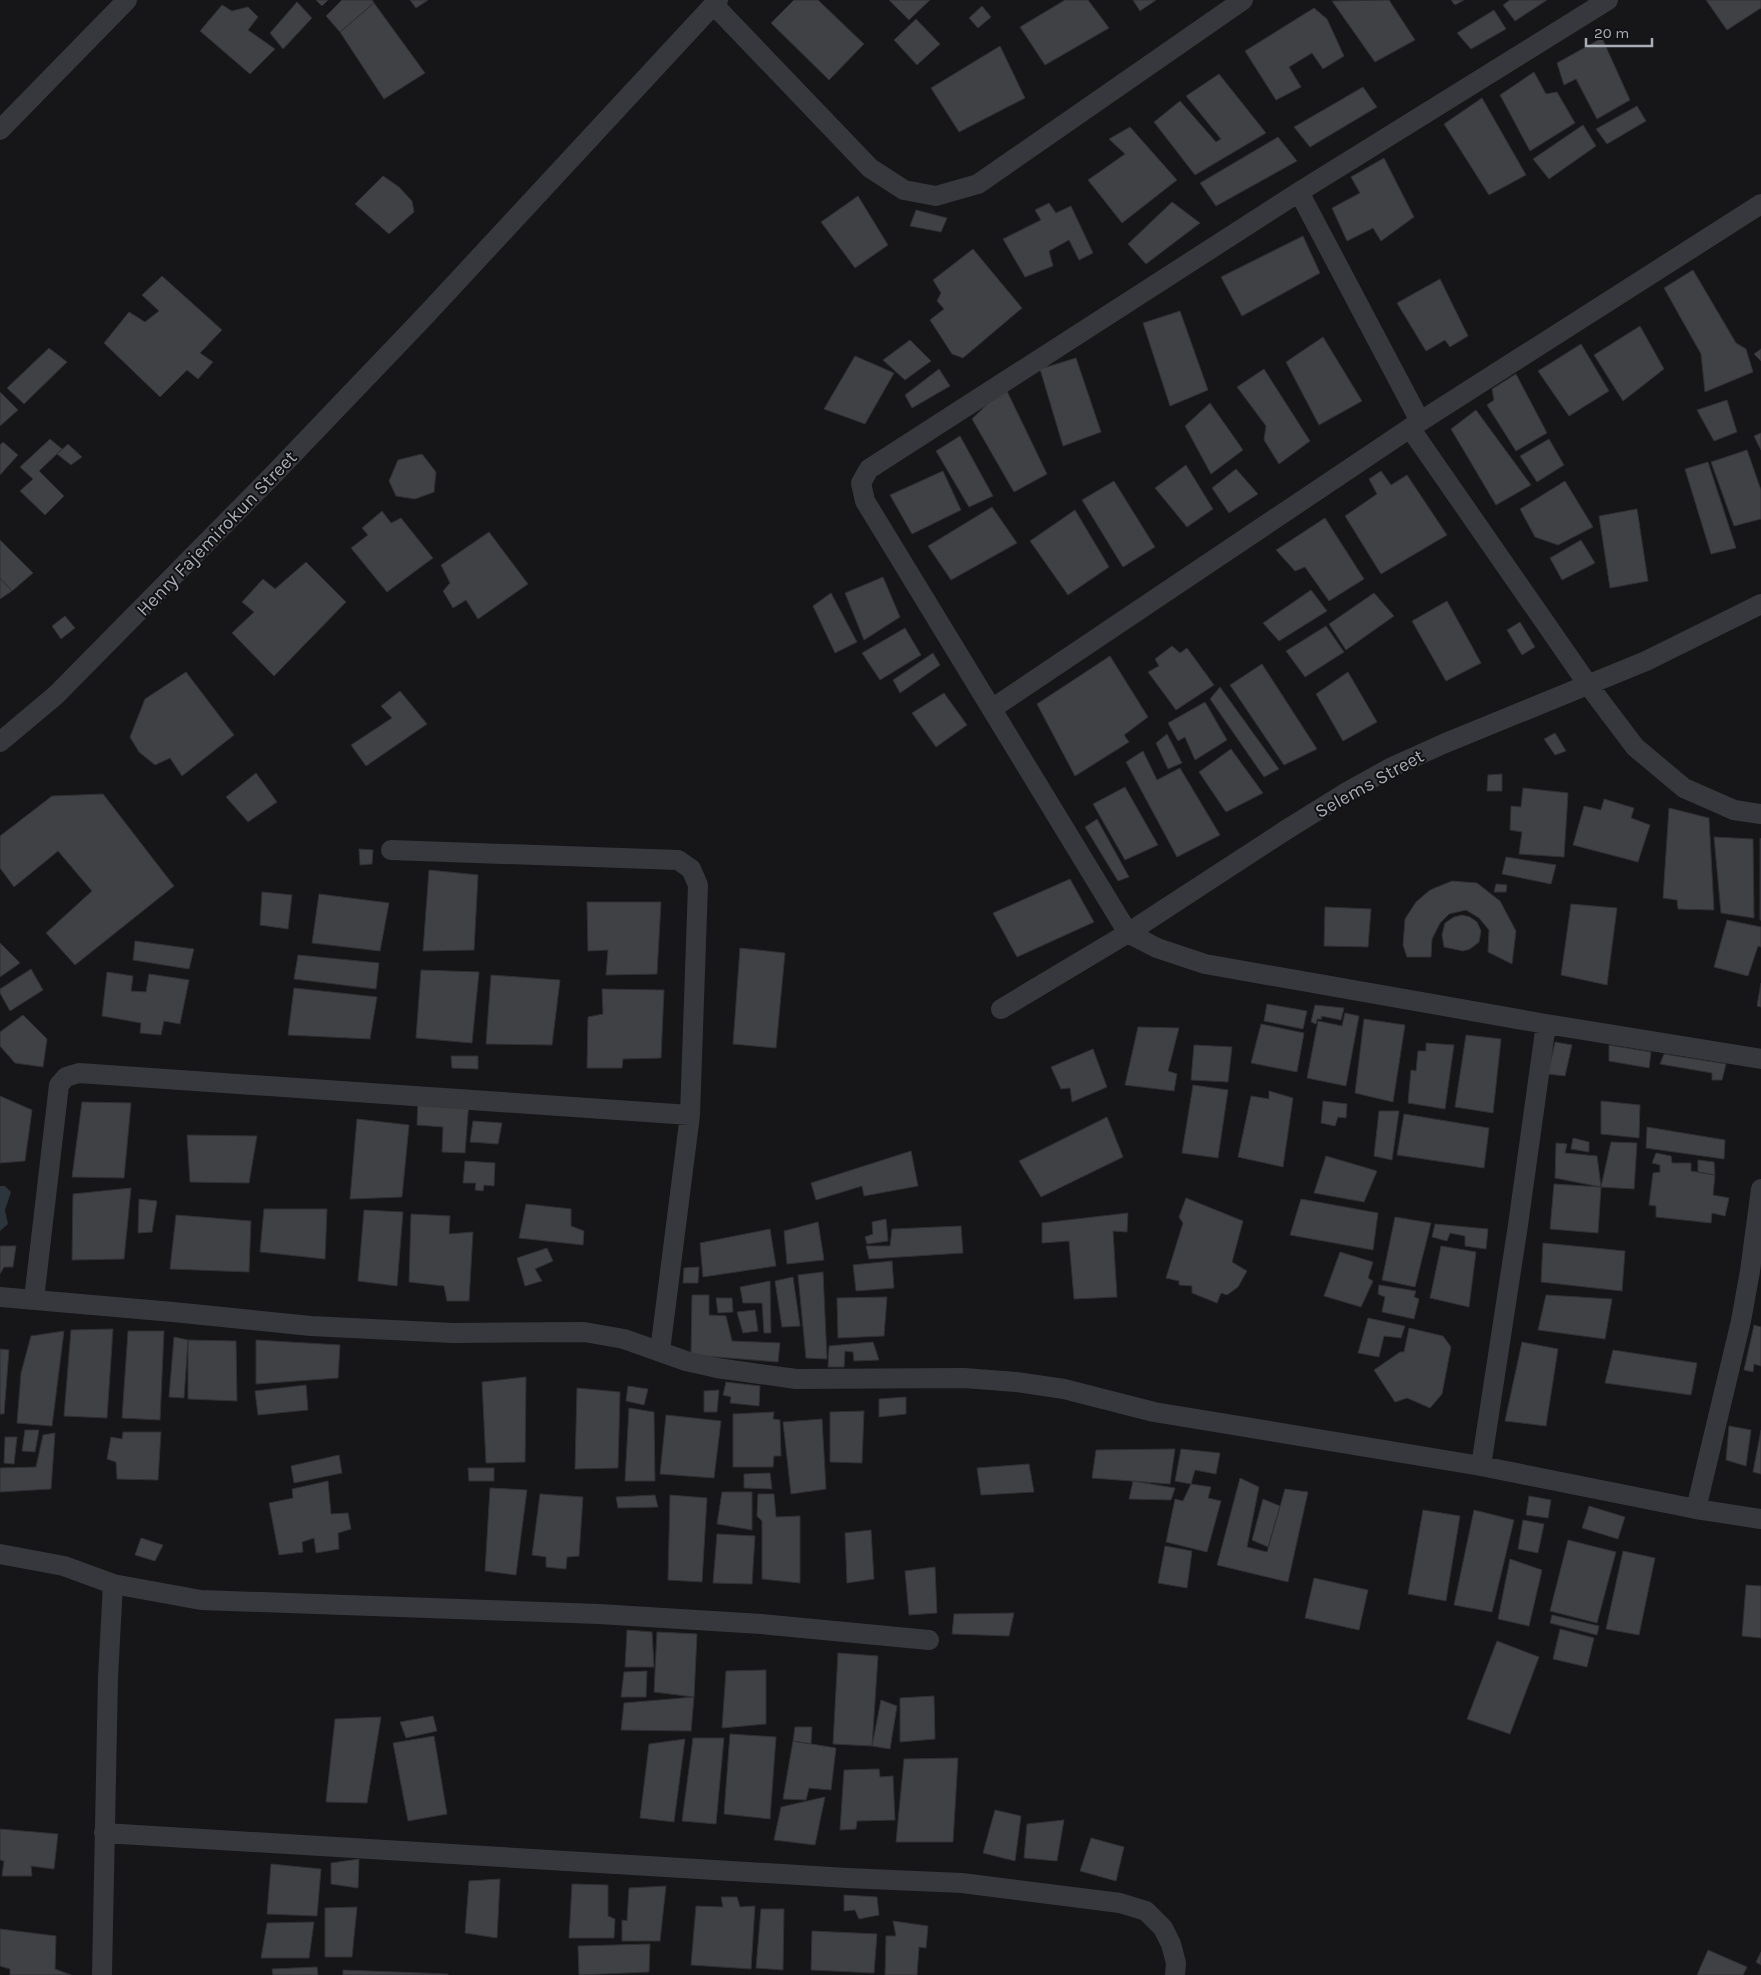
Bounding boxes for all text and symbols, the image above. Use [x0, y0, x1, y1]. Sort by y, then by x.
scale bar [1586, 15, 1652, 47]
text: 20 m [1594, 24, 1629, 42]
street label: Henry Fajemirokun Street [132, 447, 301, 621]
street label: Selems Street [1311, 745, 1428, 823]

